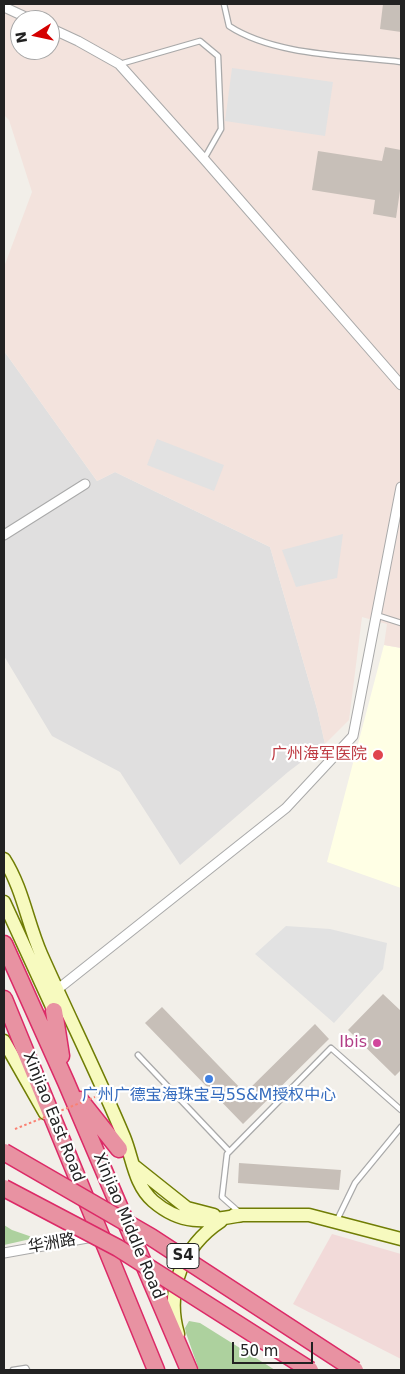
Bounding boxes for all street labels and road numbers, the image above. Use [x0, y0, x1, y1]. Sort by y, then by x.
street label: Xinjiao East Road [18, 1049, 88, 1185]
street label: Xinjiao Middle Road [88, 1150, 168, 1302]
street label: 华洲路 [27, 1230, 77, 1258]
road number: S4 [167, 1244, 199, 1268]

